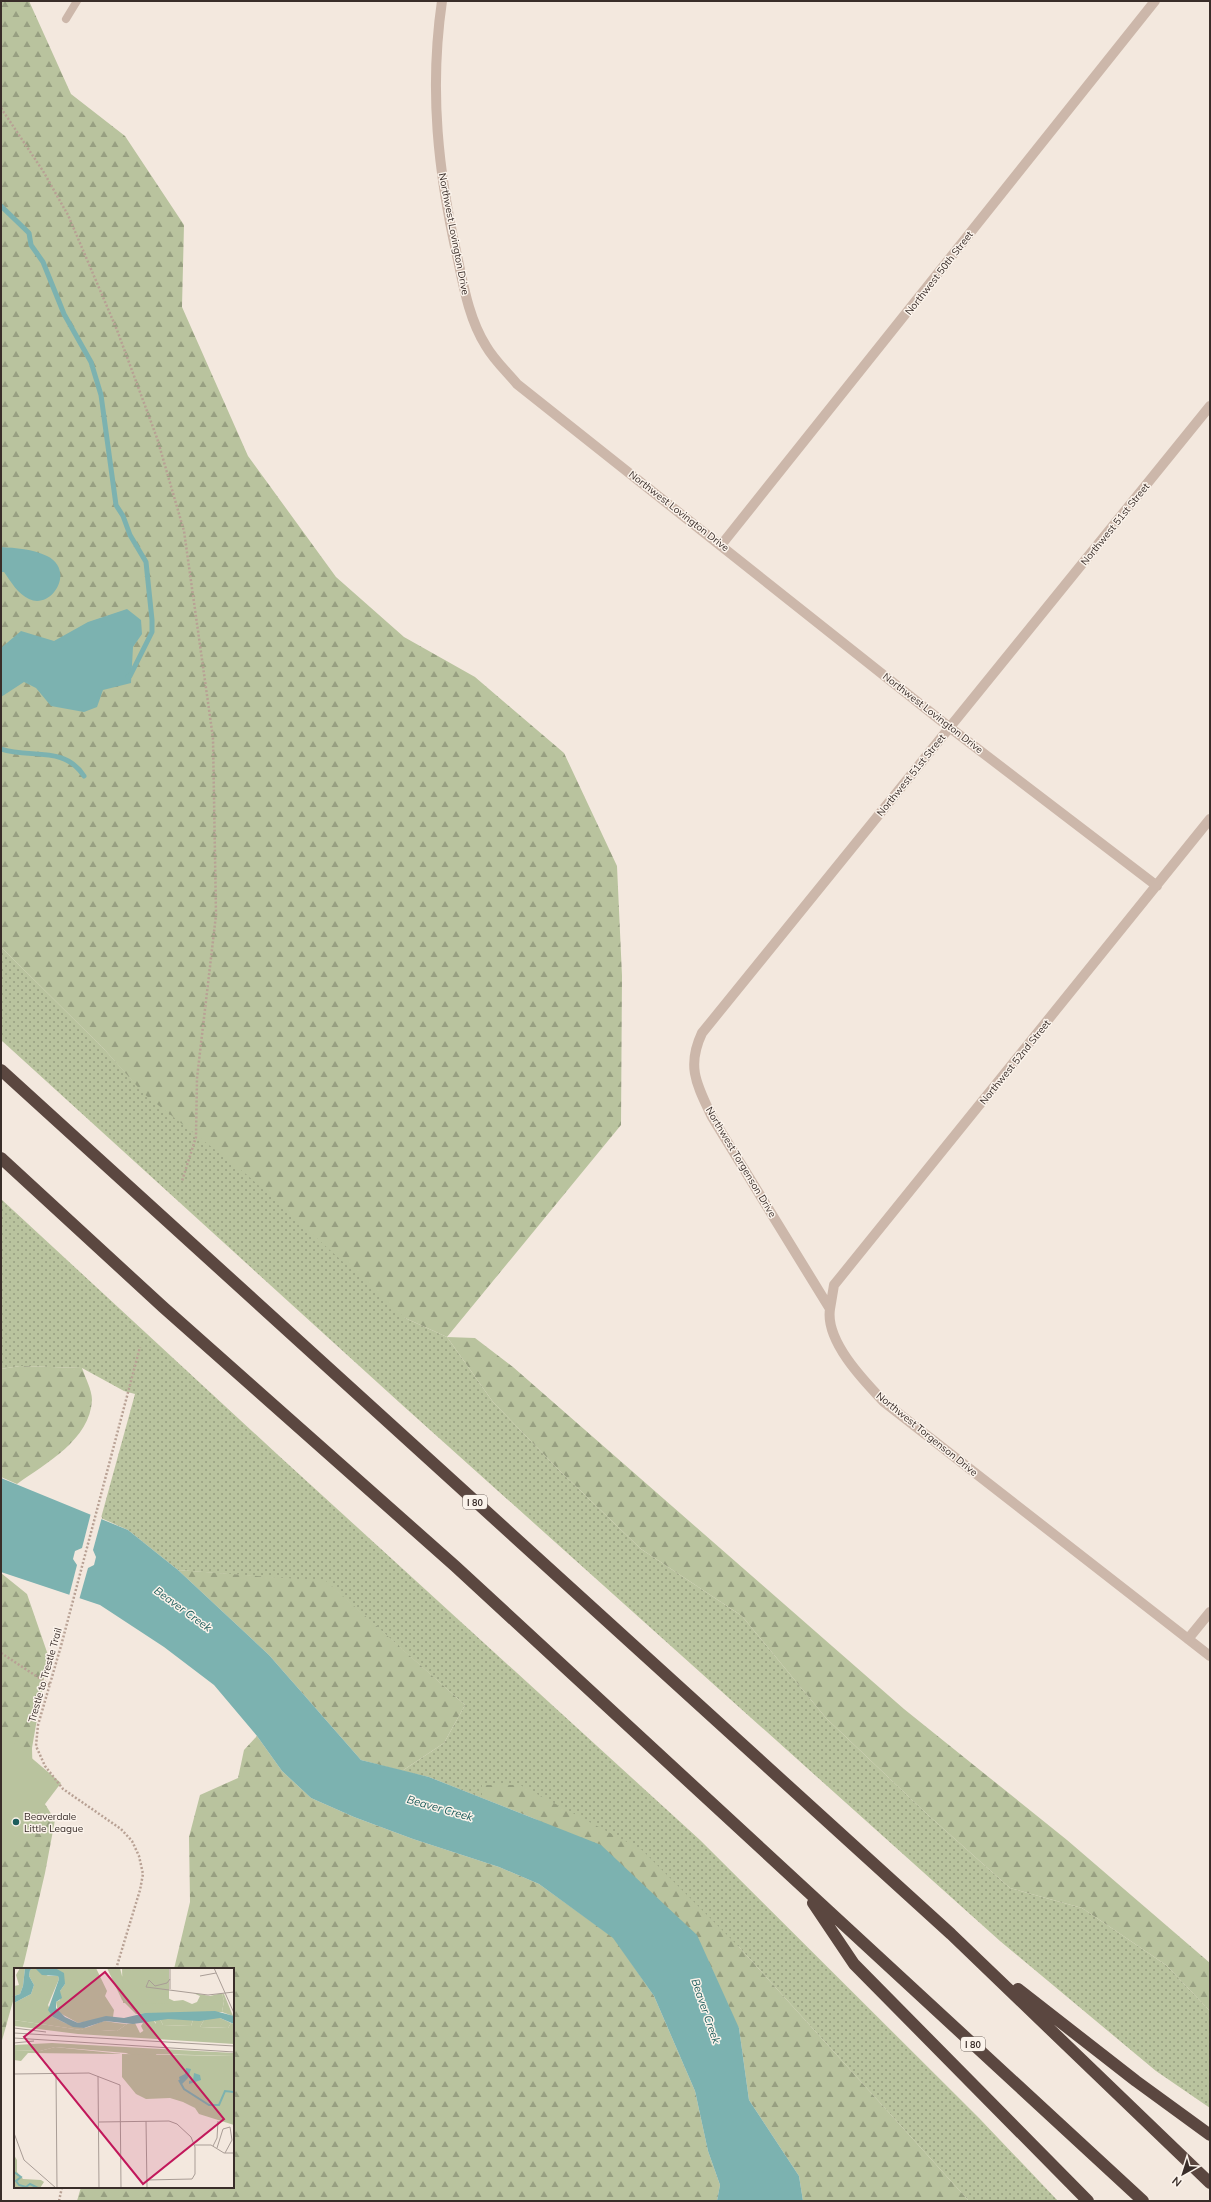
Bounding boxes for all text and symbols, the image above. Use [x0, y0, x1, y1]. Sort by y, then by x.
street label: Northwest Lovington Drive [436, 172, 472, 296]
street label: Northwest 50th Street [902, 228, 976, 318]
street label: Northwest Lovington Drive [626, 468, 732, 554]
street label: Northwest 51st Street [1078, 480, 1153, 568]
street label: Northwest Lovington Drive [880, 670, 986, 756]
street label: Northwest 51st Street [874, 731, 949, 819]
street label: Northwest 52nd Street [977, 1016, 1054, 1107]
street label: Northwest Torgenson Drive [703, 1104, 779, 1220]
street label: Northwest Torgenson Drive [874, 1389, 980, 1479]
road number: I 80 [463, 1495, 487, 1509]
water label: Beaver Creek [151, 1583, 215, 1635]
street label: Trestle to Trestle Trail [25, 1626, 65, 1724]
water label: Beaver Creek [406, 1792, 475, 1824]
place label: Beaverdale Little League [24, 1810, 83, 1835]
marker: Beaverdale Little League [11, 1817, 21, 1827]
inset map [14, 1968, 234, 2188]
water label: Beaver Creek [688, 1977, 724, 2046]
road number: I 80 [961, 2037, 985, 2051]
north arrow [1163, 2154, 1203, 2194]
text: N [1169, 2174, 1184, 2190]

